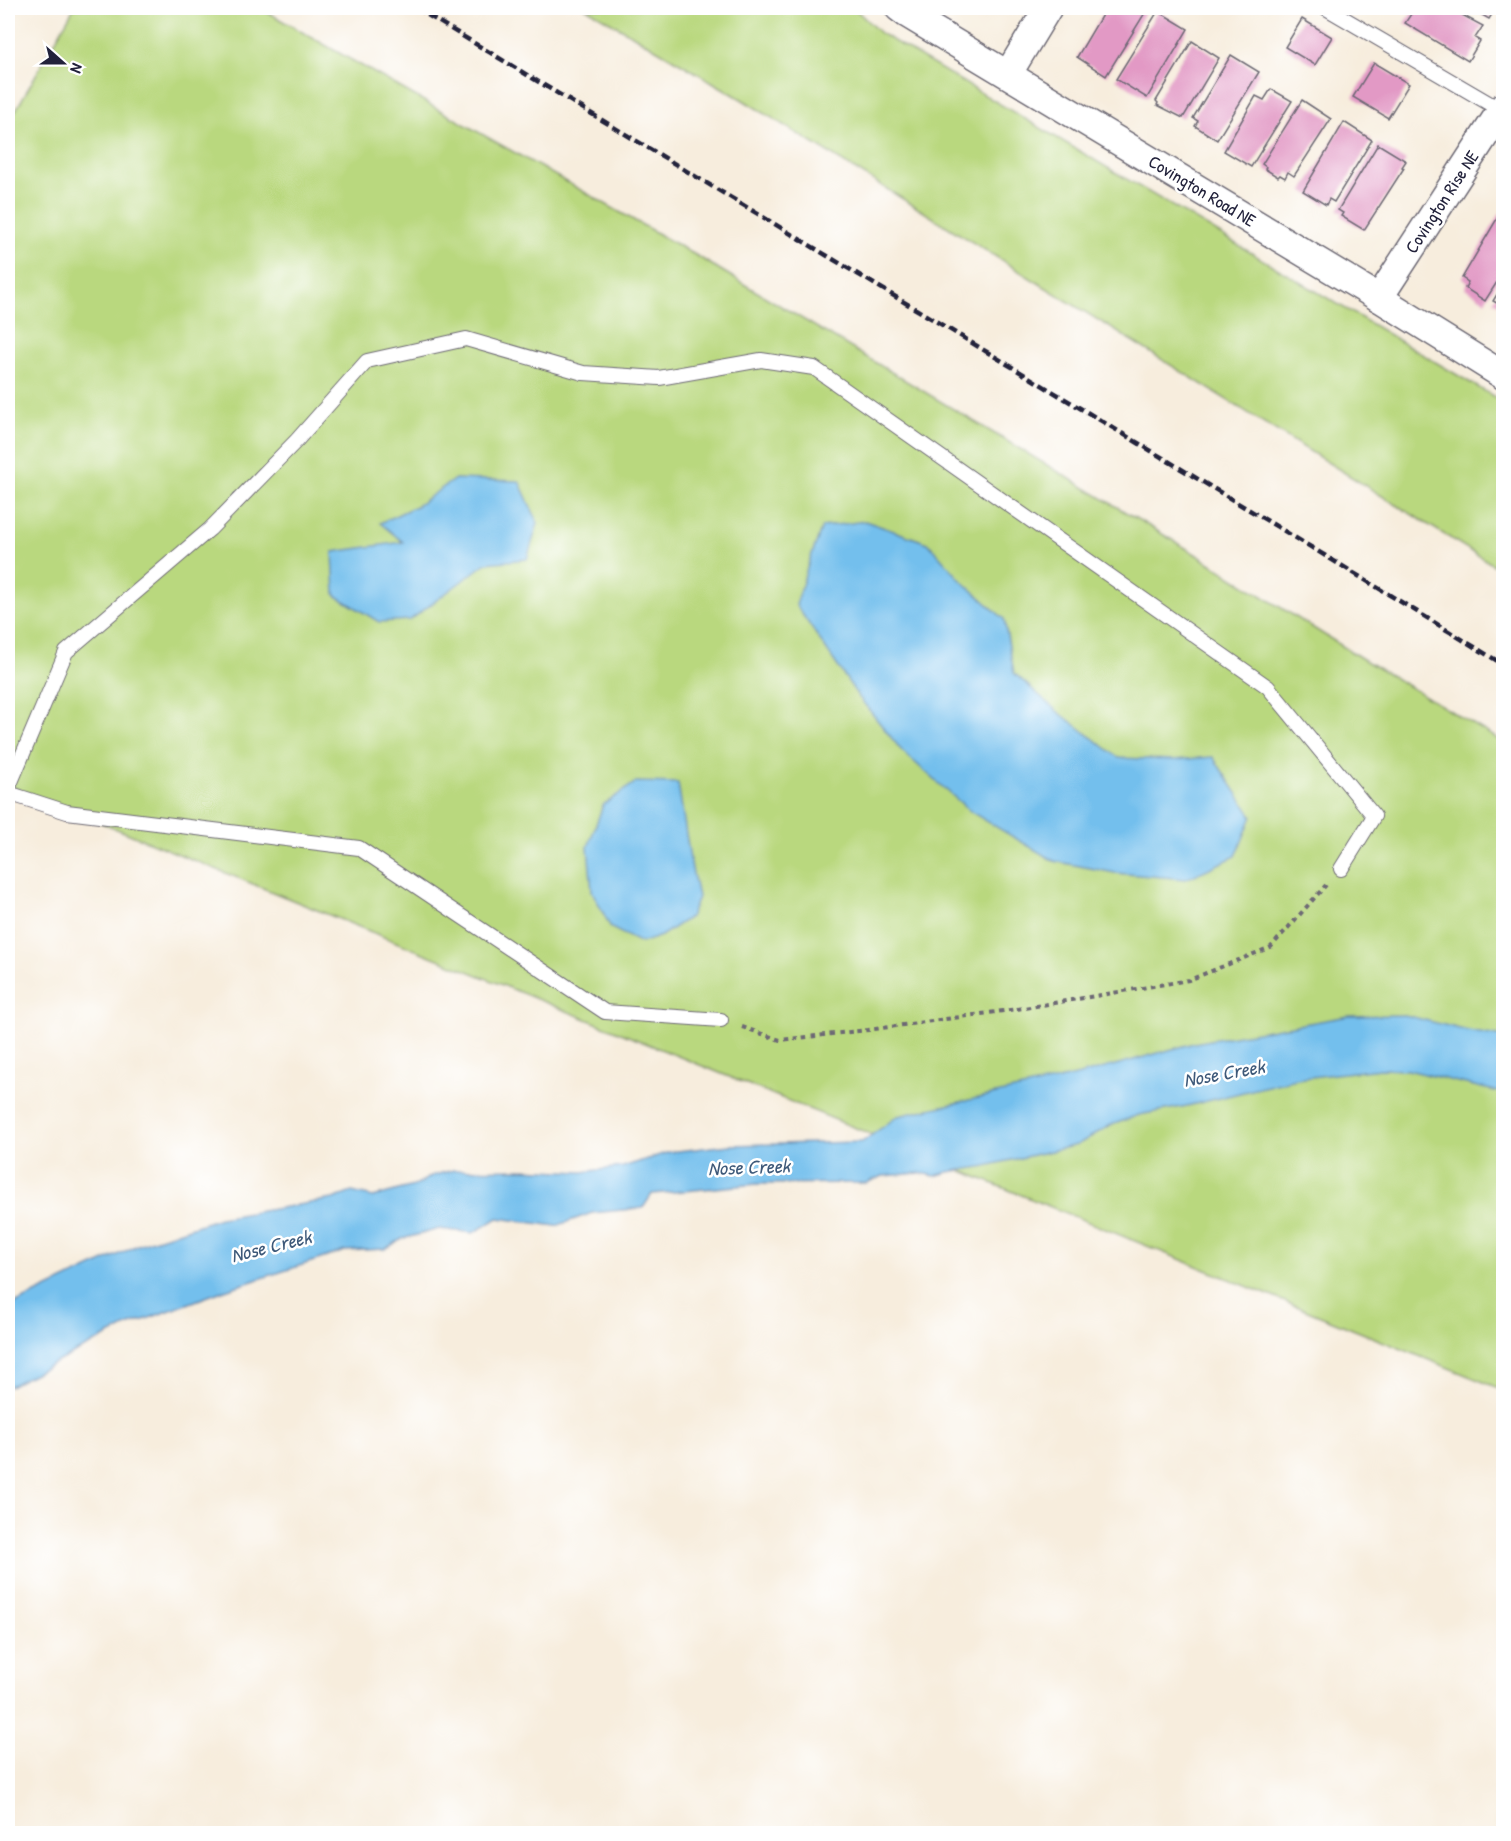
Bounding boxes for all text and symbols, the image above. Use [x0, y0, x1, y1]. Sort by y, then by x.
north arrow [33, 33, 93, 93]
text: N [65, 60, 89, 77]
street label: Covington Rise NE [1399, 145, 1484, 258]
street label: Covington Road NE [1144, 149, 1261, 233]
water label: Nose Creek [1181, 1052, 1268, 1093]
water label: Nose Creek [708, 1152, 792, 1181]
water label: Nose Creek [228, 1222, 315, 1269]

